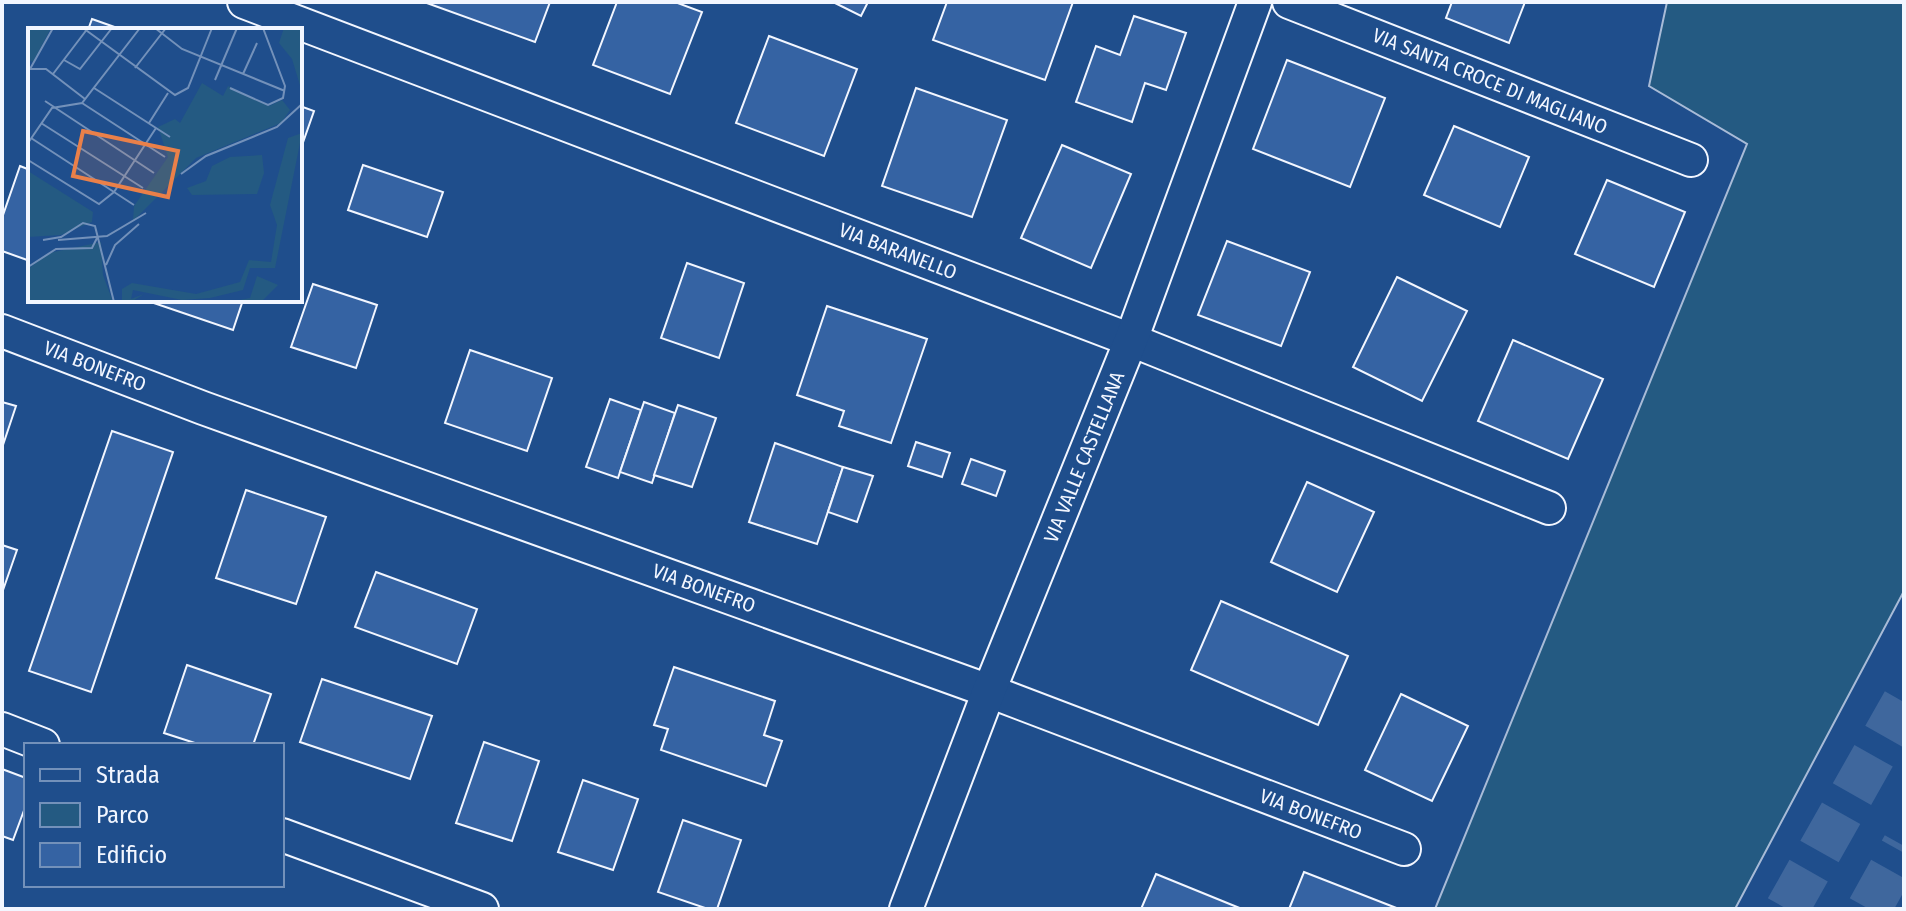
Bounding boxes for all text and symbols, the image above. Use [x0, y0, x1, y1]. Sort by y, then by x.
street label: VIA SANTA CROCE DI MAGLIANO [1369, 23, 1611, 139]
inset map [28, 28, 302, 302]
street label: VIA BARANELLO [836, 218, 960, 284]
street label: VIA BONEFRO [40, 335, 150, 397]
street label: VIA VALLE CASTELLANA [1039, 367, 1129, 546]
street label: VIA BONEFRO [649, 558, 759, 618]
legend [24, 743, 284, 887]
text: Strada [96, 761, 160, 789]
street label: VIA BONEFRO [1256, 783, 1366, 845]
text: Parco [96, 801, 149, 829]
text: Edificio [96, 841, 167, 869]

